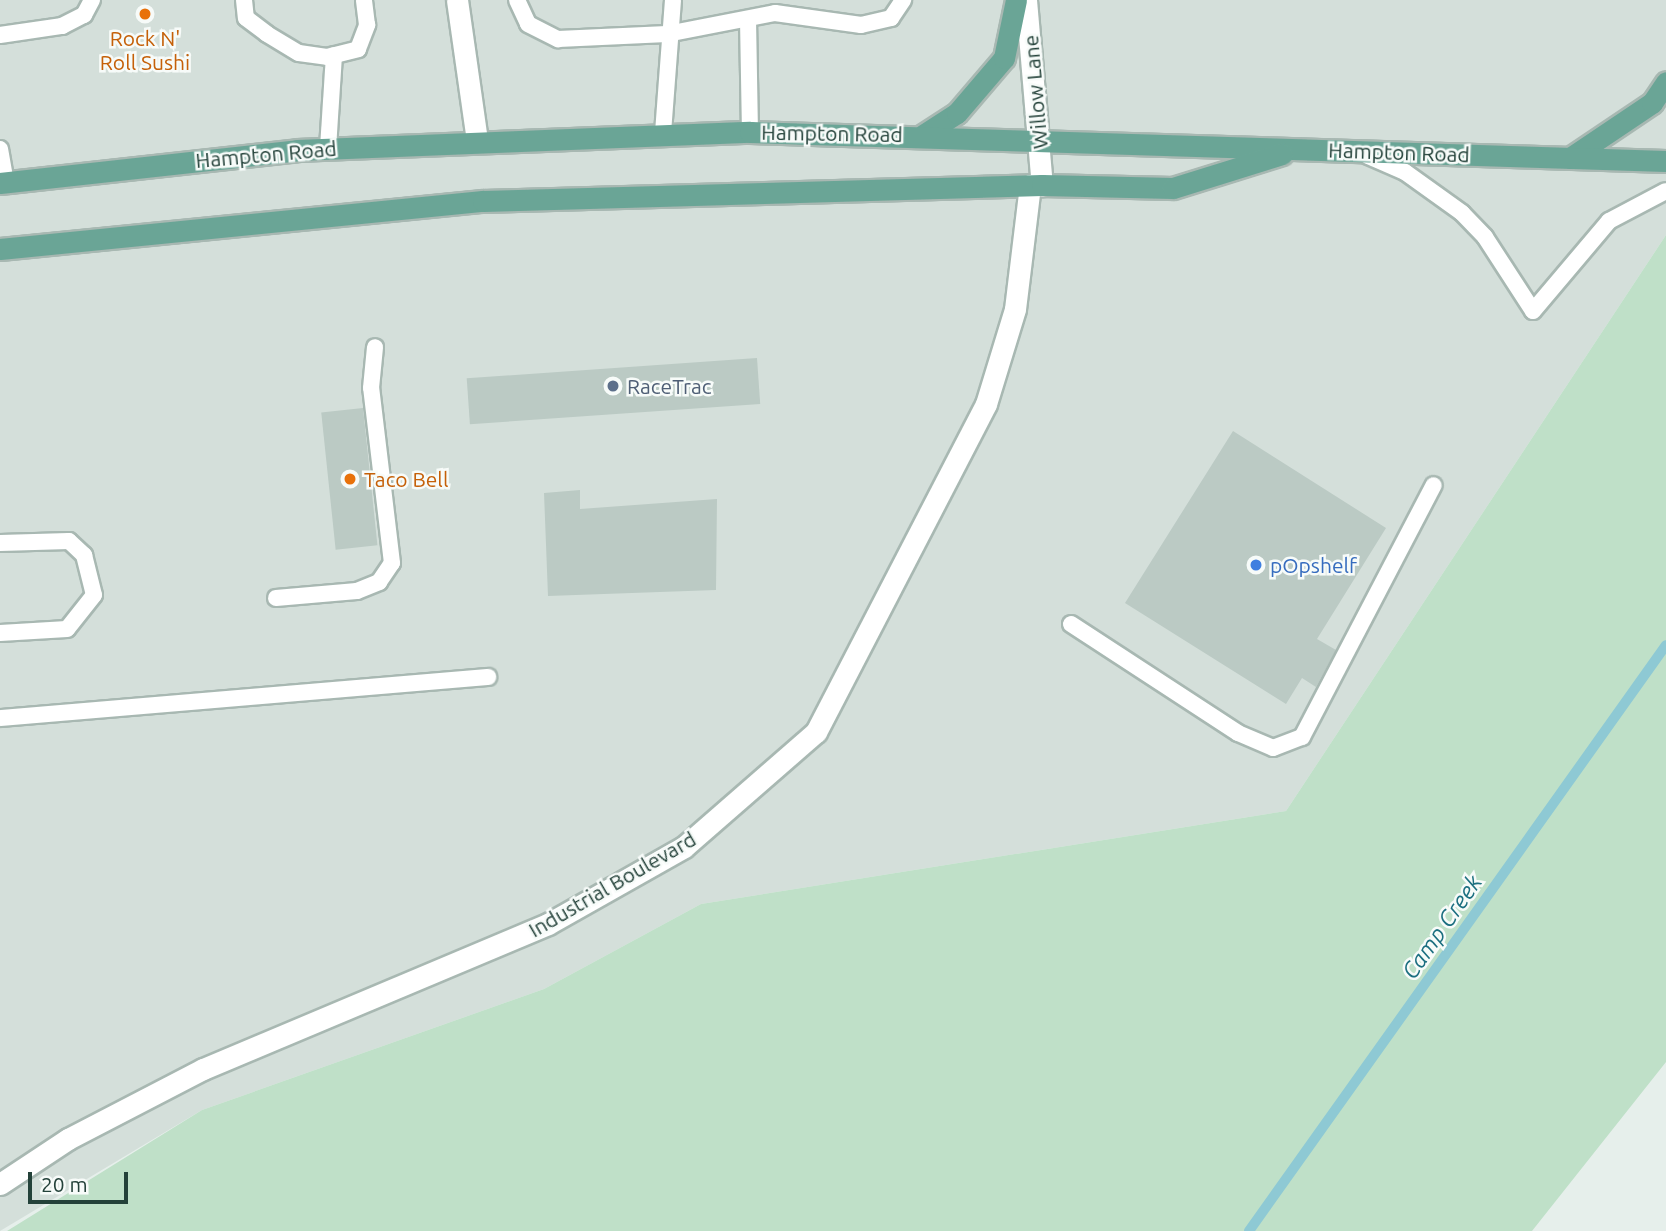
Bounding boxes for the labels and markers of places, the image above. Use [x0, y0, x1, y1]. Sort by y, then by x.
marker: Rock N' Roll Sushi [137, 6, 153, 22]
place label: Rock N' Roll Sushi [100, 25, 190, 75]
place label: RaceTrac [627, 373, 712, 399]
marker: RaceTrac [605, 378, 621, 394]
place label: Taco Bell [364, 466, 448, 492]
marker: Taco Bell [342, 471, 358, 487]
place label: pOpshelf [1270, 552, 1357, 578]
marker: pOpshelf [1248, 557, 1264, 573]

